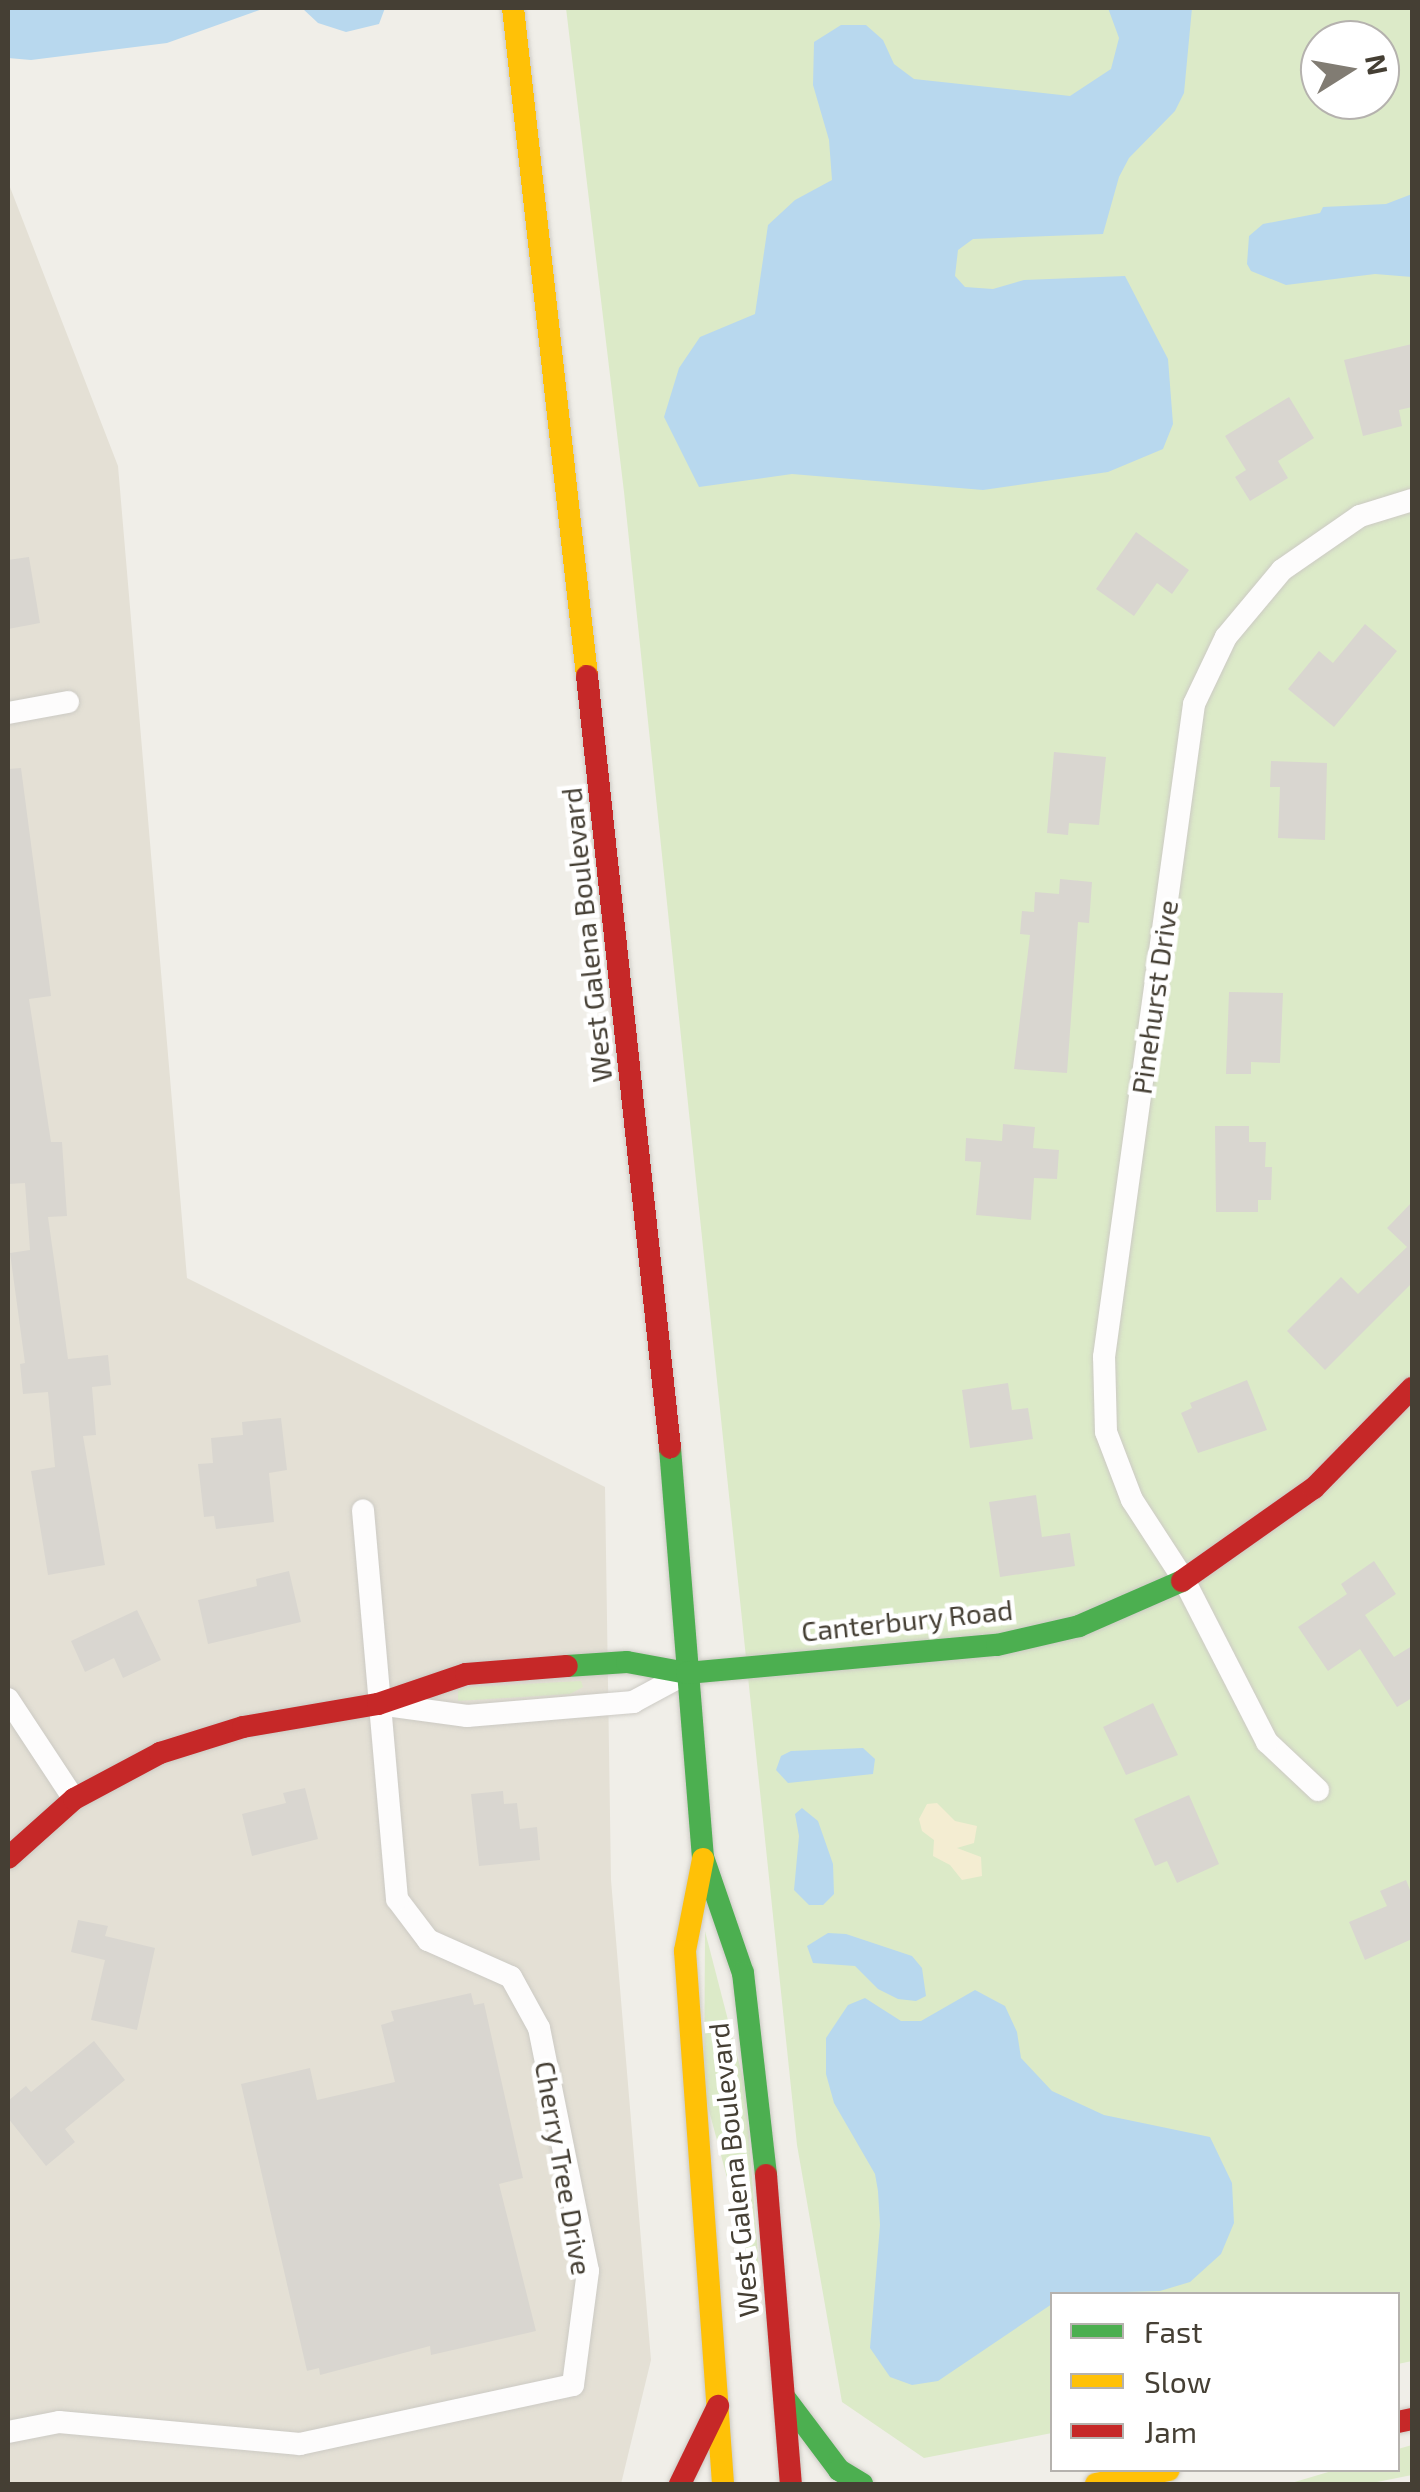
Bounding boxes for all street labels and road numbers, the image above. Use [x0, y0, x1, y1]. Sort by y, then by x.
street label: West Galena Boulevard [554, 786, 618, 1084]
street label: Pinehurst Drive [1124, 898, 1184, 1096]
street label: Canterbury Road [799, 1592, 1015, 1648]
street label: West Galena Boulevard [701, 2021, 765, 2319]
street label: Cherry Tree Drive [529, 2058, 599, 2278]

